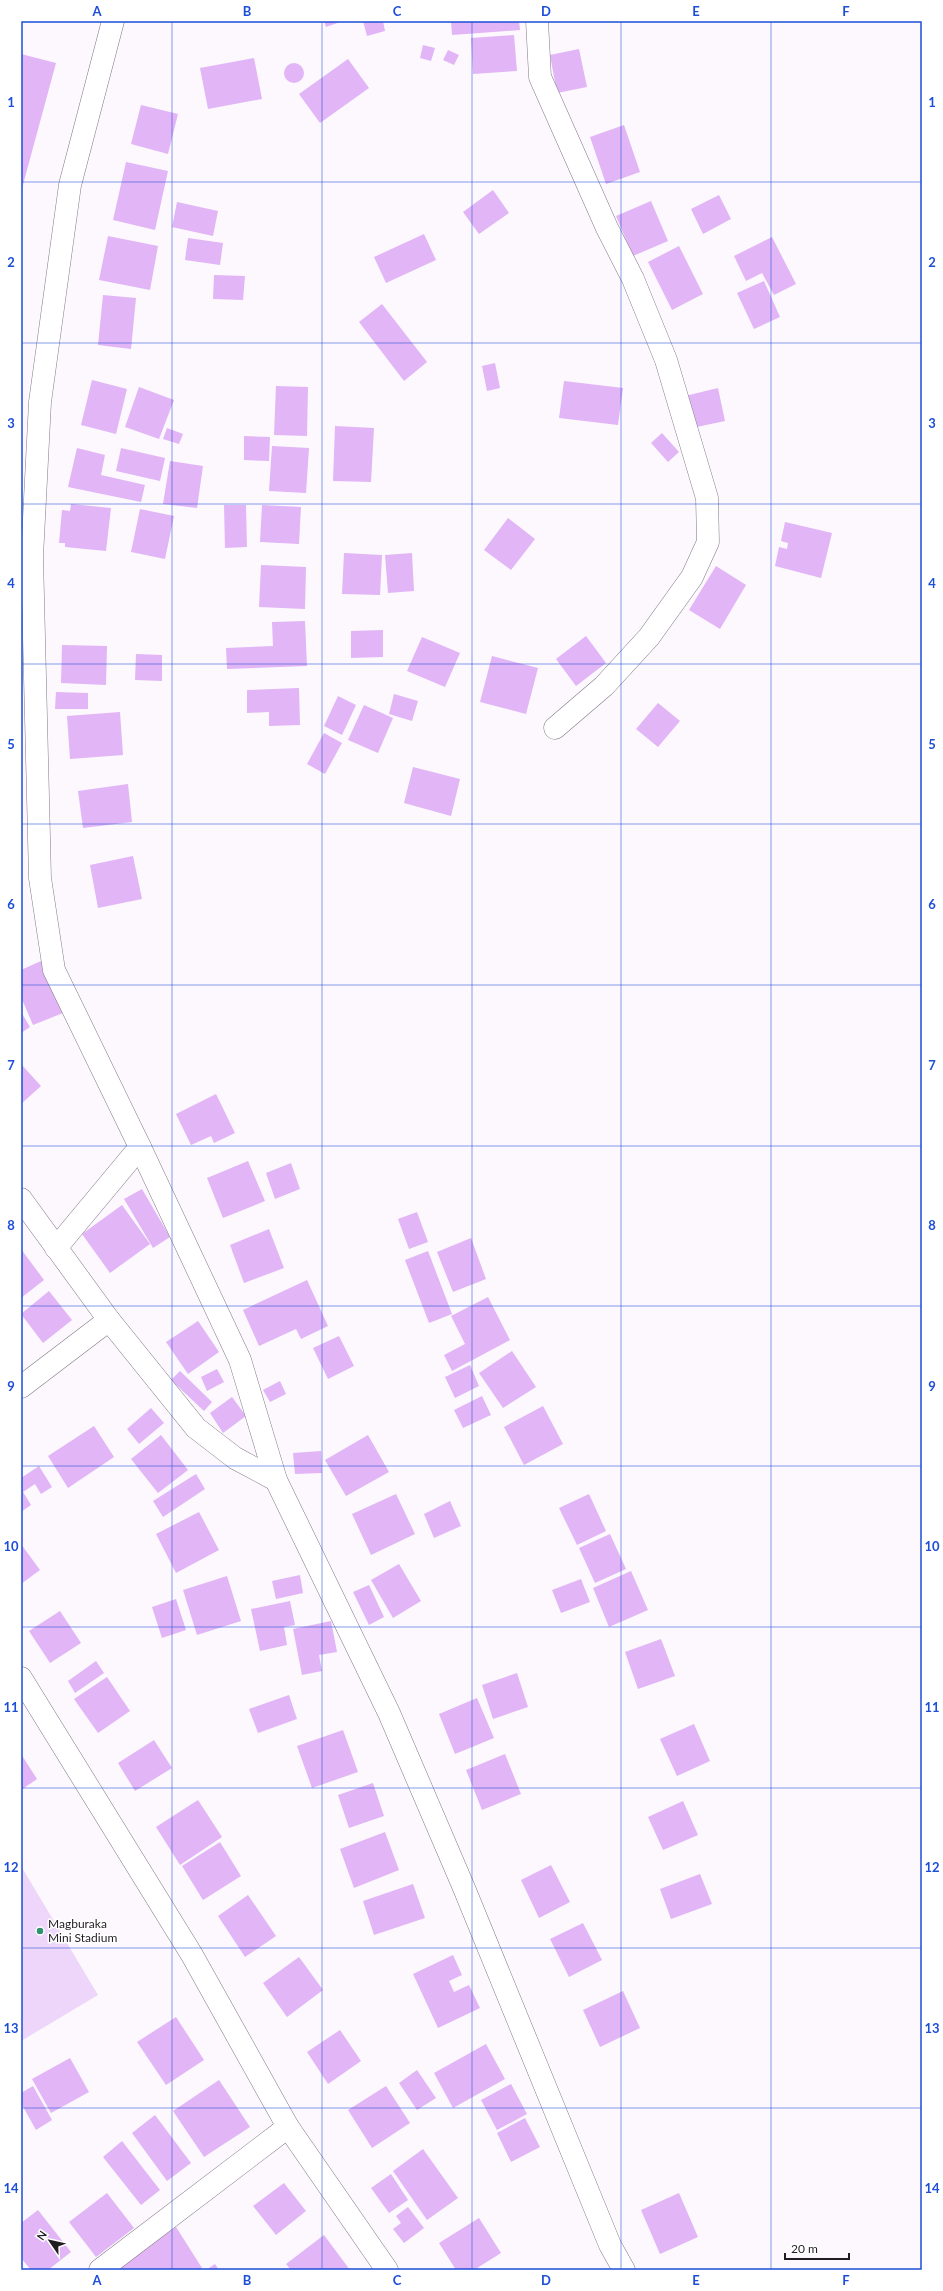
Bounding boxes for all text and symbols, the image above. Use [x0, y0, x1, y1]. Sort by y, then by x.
text: A [91, 3, 102, 19]
text: B [243, 3, 252, 19]
text: C [393, 3, 402, 19]
text: D [541, 3, 551, 19]
text: E [692, 3, 700, 19]
text: F [842, 3, 850, 19]
text: 1 [7, 94, 15, 110]
text: 1 [928, 94, 936, 110]
text: 2 [7, 254, 15, 270]
text: 2 [928, 254, 936, 270]
text: 3 [7, 415, 15, 431]
text: 3 [928, 415, 936, 431]
text: 4 [7, 575, 15, 591]
text: 4 [928, 575, 936, 591]
text: 5 [7, 736, 15, 752]
text: 5 [928, 736, 936, 752]
text: 6 [7, 896, 15, 912]
text: 6 [928, 896, 936, 912]
text: 7 [7, 1057, 15, 1073]
text: 7 [928, 1057, 936, 1073]
text: 8 [7, 1217, 15, 1233]
text: 8 [928, 1217, 936, 1233]
text: 9 [7, 1378, 15, 1394]
text: 9 [928, 1378, 936, 1394]
text: 10 [3, 1538, 19, 1554]
text: 10 [924, 1538, 940, 1554]
text: 11 [3, 1699, 19, 1715]
text: 11 [924, 1699, 940, 1715]
text: 12 [3, 1859, 19, 1875]
text: 12 [924, 1859, 940, 1875]
place label: Magburaka Mini Stadium [48, 1916, 117, 1945]
marker: Magburaka Mini Stadium [35, 1926, 45, 1936]
text: 13 [3, 2020, 19, 2036]
text: 13 [924, 2020, 940, 2036]
text: 14 [3, 2180, 19, 2196]
text: 14 [924, 2180, 940, 2196]
north arrow [30, 2221, 70, 2261]
text: N [34, 2228, 49, 2242]
scale bar [785, 2235, 849, 2261]
text: 20 m [791, 2241, 818, 2256]
text: A [91, 2272, 102, 2288]
text: B [243, 2272, 252, 2288]
text: C [393, 2272, 402, 2288]
text: D [541, 2272, 551, 2288]
text: E [692, 2272, 700, 2288]
text: F [842, 2272, 850, 2288]

